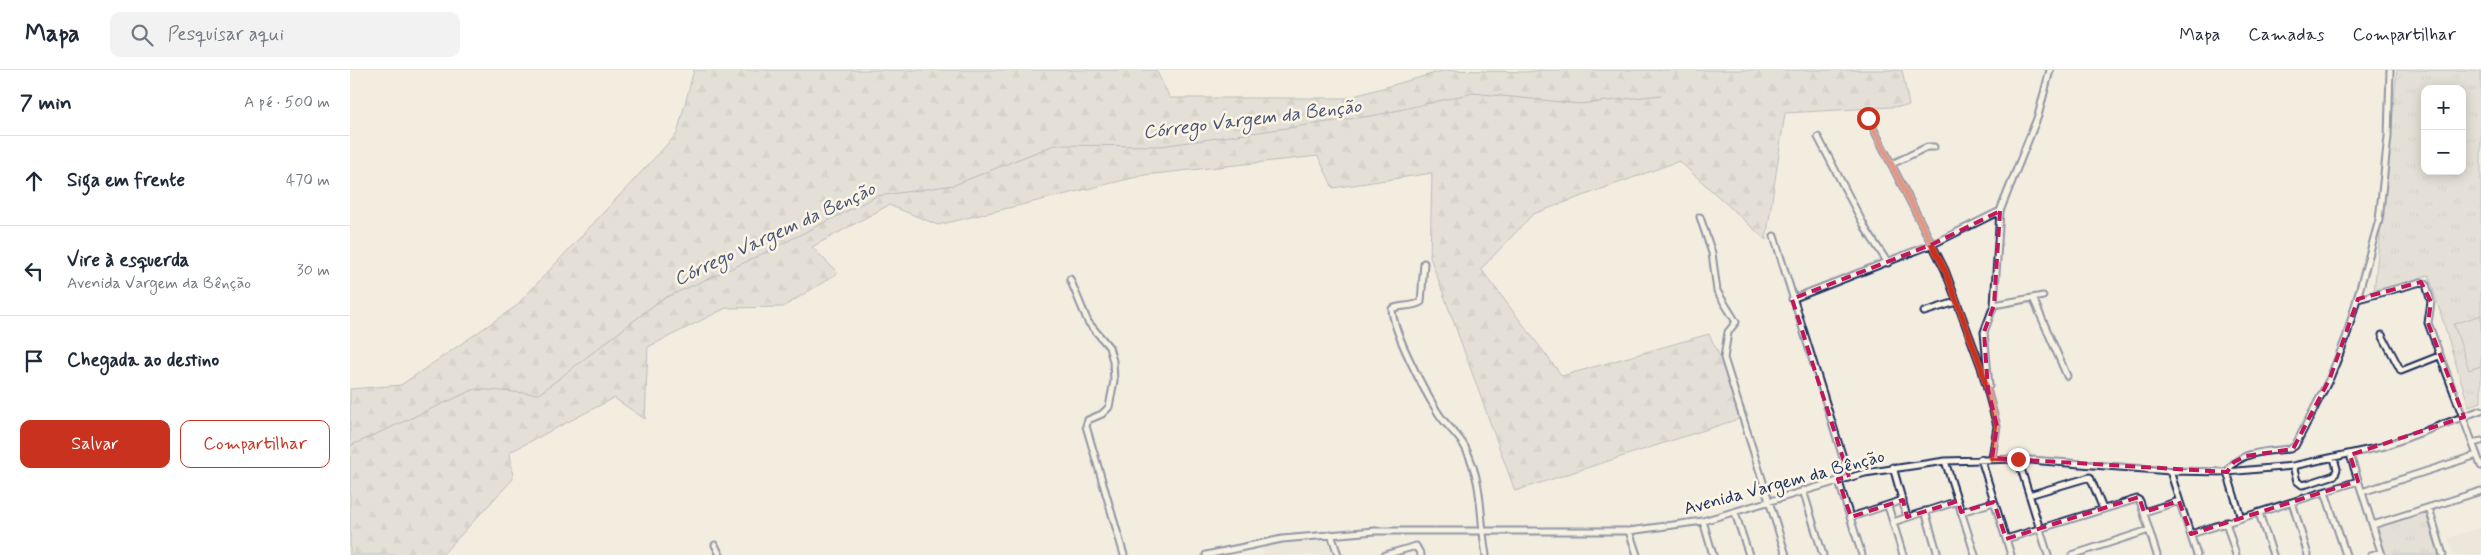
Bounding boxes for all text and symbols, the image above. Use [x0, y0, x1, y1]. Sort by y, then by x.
search box [110, 12, 460, 57]
text: Mapa [25, 19, 80, 50]
icon: search [128, 21, 156, 49]
text: Pesquisar aqui [168, 22, 284, 47]
text: Mapa [2179, 23, 2220, 47]
text: Camadas [2248, 23, 2324, 47]
text: Compartilhar [2352, 23, 2456, 47]
map controls [2421, 85, 2466, 175]
button: + [2421, 85, 2466, 130]
text: 7 min [20, 89, 72, 117]
text: A pé · 500 m [244, 92, 330, 113]
water label: Córrego Vargem da Benção [1142, 94, 1364, 147]
route start [1857, 107, 1880, 130]
button: − [2421, 130, 2466, 175]
icon: ahead [20, 167, 48, 195]
text: Siga em frente [67, 168, 185, 193]
text: 470 m [286, 170, 330, 191]
water label: Córrego Vargem da Benção [670, 176, 881, 294]
text: Vire à esquerda [67, 248, 189, 273]
icon: left [20, 257, 48, 285]
text: 30 m [297, 260, 330, 281]
text: Avenida Vargem da Bênção [67, 273, 251, 294]
icon: arrive [20, 347, 48, 375]
text: Chegada ao destino [67, 348, 219, 373]
button: Salvar [20, 420, 170, 468]
button: Compartilhar [180, 420, 330, 468]
street label: Avenida Vargem da Bênção [1681, 445, 1888, 522]
route end [2007, 448, 2030, 471]

